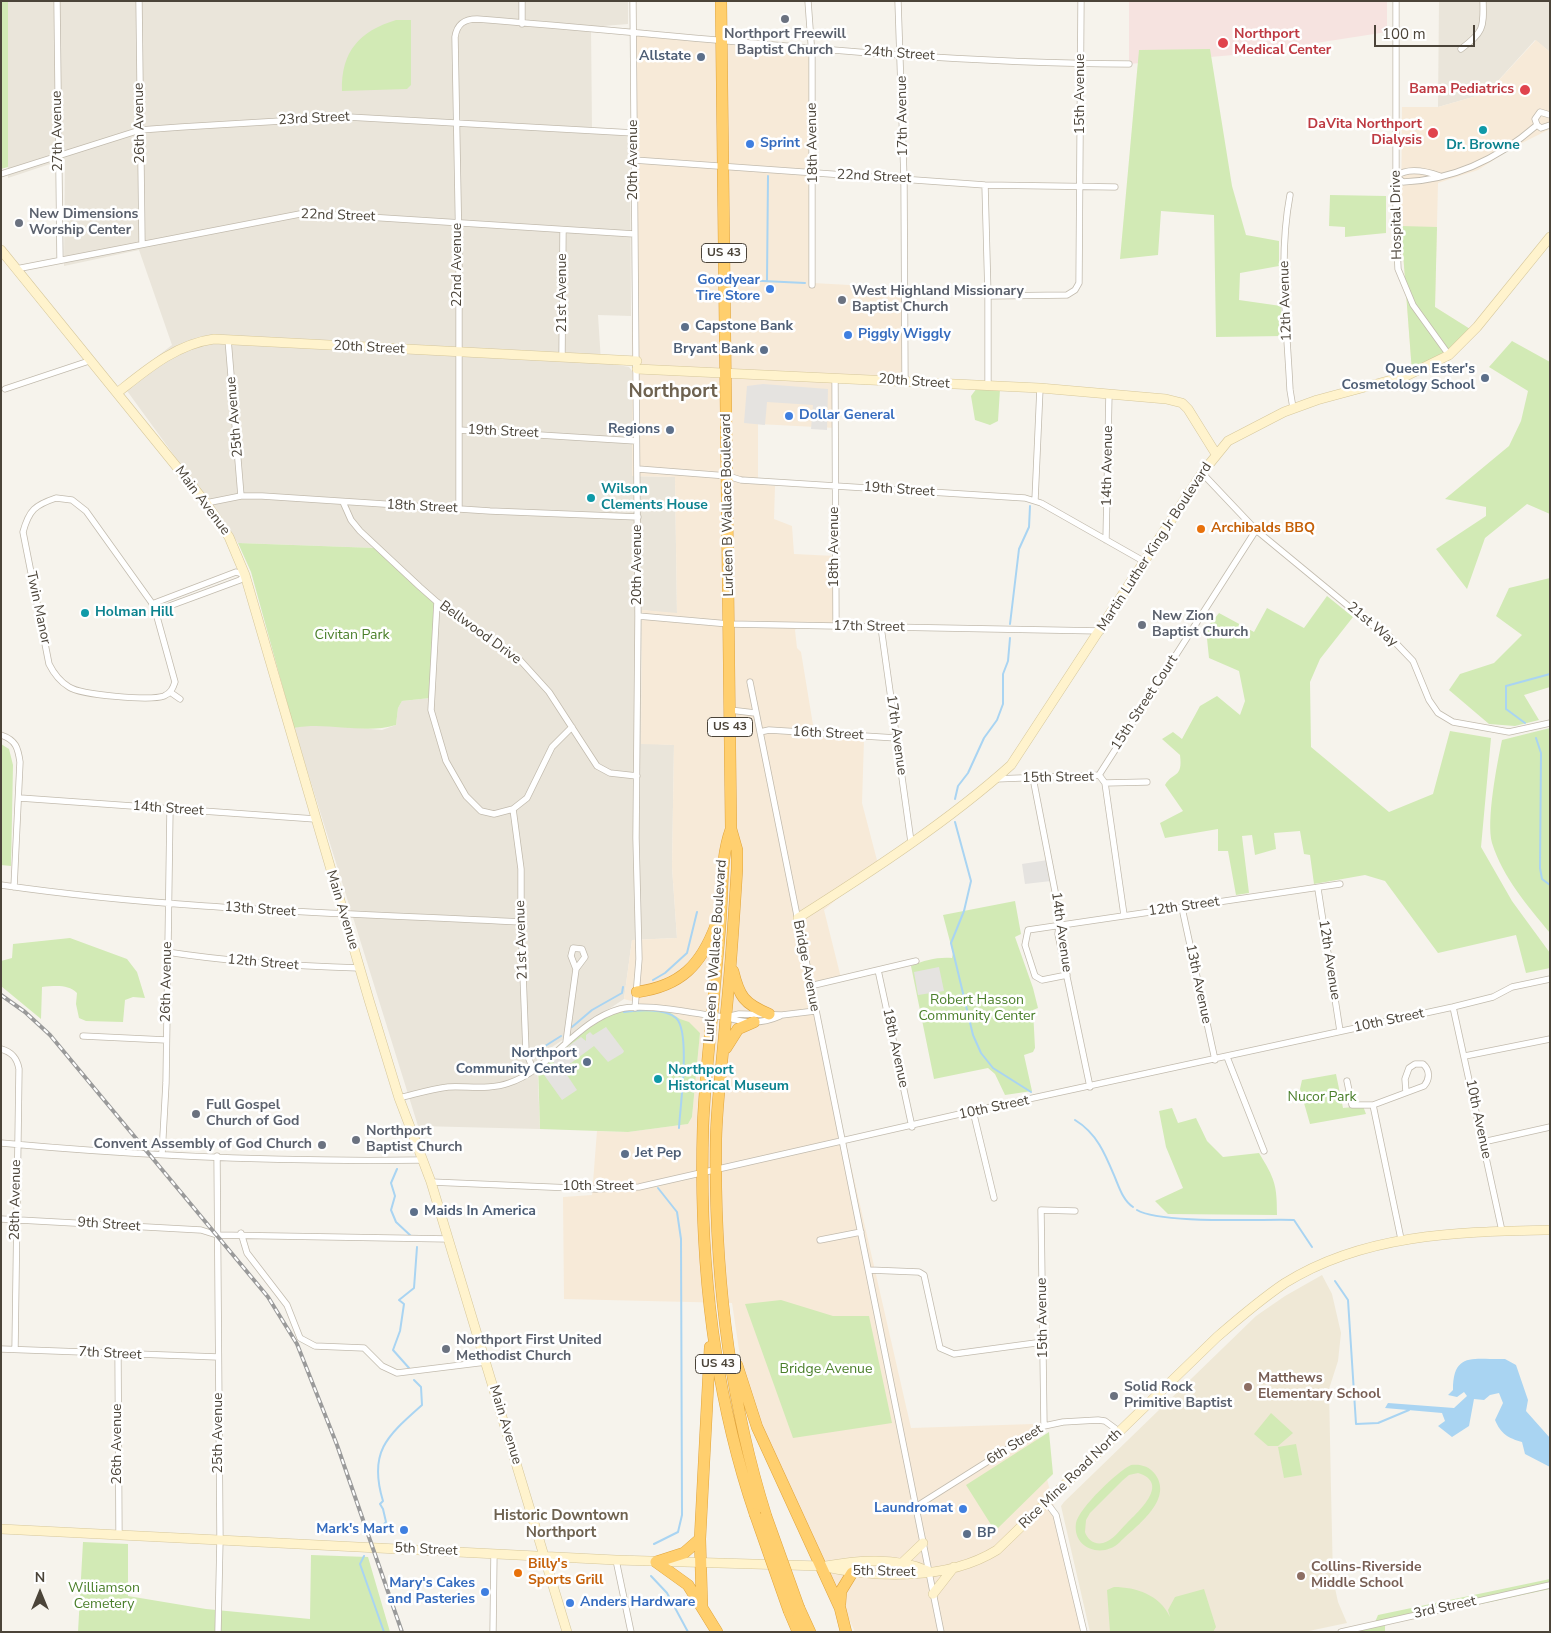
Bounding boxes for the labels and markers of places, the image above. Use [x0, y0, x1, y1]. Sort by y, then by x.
marker: Northport Freewill Baptist Church [779, 13, 791, 25]
place label: Northport Freewill Baptist Church [724, 27, 846, 59]
place label: Northport Medical Center [1234, 27, 1331, 59]
marker: Northport Medical Center [1216, 36, 1230, 50]
place label: Allstate [639, 49, 691, 65]
marker: Allstate [695, 51, 707, 63]
place label: Bama Pediatrics [1409, 82, 1514, 98]
marker: Bama Pediatrics [1518, 83, 1532, 97]
place label: DaVita Northport Dialysis [1308, 117, 1422, 150]
marker: Dr. Browne [1477, 124, 1489, 136]
marker: DaVita Northport Dialysis [1426, 126, 1440, 140]
place label: Sprint [760, 136, 800, 152]
marker: Sprint [744, 138, 756, 150]
place label: Dr. Browne [1446, 138, 1520, 154]
place label: New Dimensions Worship Center [29, 207, 138, 240]
marker: New Dimensions Worship Center [13, 217, 25, 229]
place label: Goodyear Tire Store [696, 273, 760, 306]
marker: Goodyear Tire Store [764, 283, 776, 295]
place label: West Highland Missionary Baptist Church [852, 284, 1024, 316]
marker: West Highland Missionary Baptist Church [836, 294, 848, 306]
place label: Capstone Bank [695, 319, 793, 335]
marker: Capstone Bank [679, 321, 691, 333]
place label: Piggly Wiggly [858, 327, 951, 343]
marker: Piggly Wiggly [842, 329, 854, 341]
place label: Bryant Bank [673, 342, 754, 358]
marker: Bryant Bank [758, 344, 770, 356]
place label: Queen Ester's Cosmetology School [1342, 362, 1475, 394]
marker: Queen Ester's Cosmetology School [1479, 372, 1491, 384]
place label: Dollar General [799, 408, 895, 424]
marker: Dollar General [783, 410, 795, 422]
place label: Regions [608, 422, 660, 438]
marker: Regions [664, 424, 676, 436]
place label: Wilson Clements House [601, 482, 708, 514]
marker: Wilson Clements House [585, 492, 597, 504]
place label: Archibalds BBQ [1211, 521, 1315, 537]
marker: Archibalds BBQ [1195, 523, 1207, 535]
place label: Holman Hill [95, 605, 174, 621]
marker: Holman Hill [79, 607, 91, 619]
place label: New Zion Baptist Church [1152, 609, 1248, 642]
marker: New Zion Baptist Church [1136, 619, 1148, 631]
place label: Northport Community Center [456, 1046, 577, 1078]
marker: Northport Community Center [581, 1056, 593, 1068]
place label: Northport Historical Museum [668, 1063, 789, 1096]
marker: Northport Historical Museum [652, 1073, 664, 1085]
place label: Full Gospel Church of God [206, 1098, 299, 1130]
marker: Full Gospel Church of God [190, 1108, 202, 1120]
place label: Northport Baptist Church [366, 1124, 462, 1156]
marker: Northport Baptist Church [350, 1134, 362, 1146]
place label: Convent Assembly of God Church [94, 1137, 312, 1153]
marker: Convent Assembly of God Church [316, 1139, 328, 1151]
place label: Jet Pep [635, 1146, 681, 1162]
marker: Jet Pep [619, 1148, 631, 1160]
place label: Maids In America [424, 1204, 536, 1220]
marker: Maids In America [408, 1206, 420, 1218]
place label: Northport First United Methodist Church [456, 1333, 602, 1365]
marker: Northport First United Methodist Church [440, 1343, 452, 1355]
place label: Matthews Elementary School [1258, 1371, 1381, 1404]
place label: Solid Rock Primitive Baptist [1124, 1380, 1232, 1412]
marker: Matthews Elementary School [1242, 1381, 1254, 1393]
marker: Solid Rock Primitive Baptist [1108, 1390, 1120, 1402]
place label: Laundromat [874, 1501, 953, 1517]
marker: Laundromat [957, 1503, 969, 1515]
place label: Mark's Mart [316, 1522, 394, 1538]
marker: Mark's Mart [398, 1524, 410, 1536]
place label: BP [977, 1526, 996, 1542]
marker: BP [961, 1528, 973, 1540]
place label: Billy's Sports Grill [528, 1557, 603, 1590]
place label: Collins-Riverside Middle School [1311, 1560, 1421, 1592]
marker: Billy's Sports Grill [512, 1567, 524, 1579]
marker: Collins-Riverside Middle School [1295, 1570, 1307, 1582]
place label: Mary's Cakes and Pasteries [387, 1576, 475, 1608]
marker: Mary's Cakes and Pasteries [479, 1586, 491, 1598]
place label: Anders Hardware [580, 1595, 695, 1611]
marker: Anders Hardware [564, 1597, 576, 1609]

